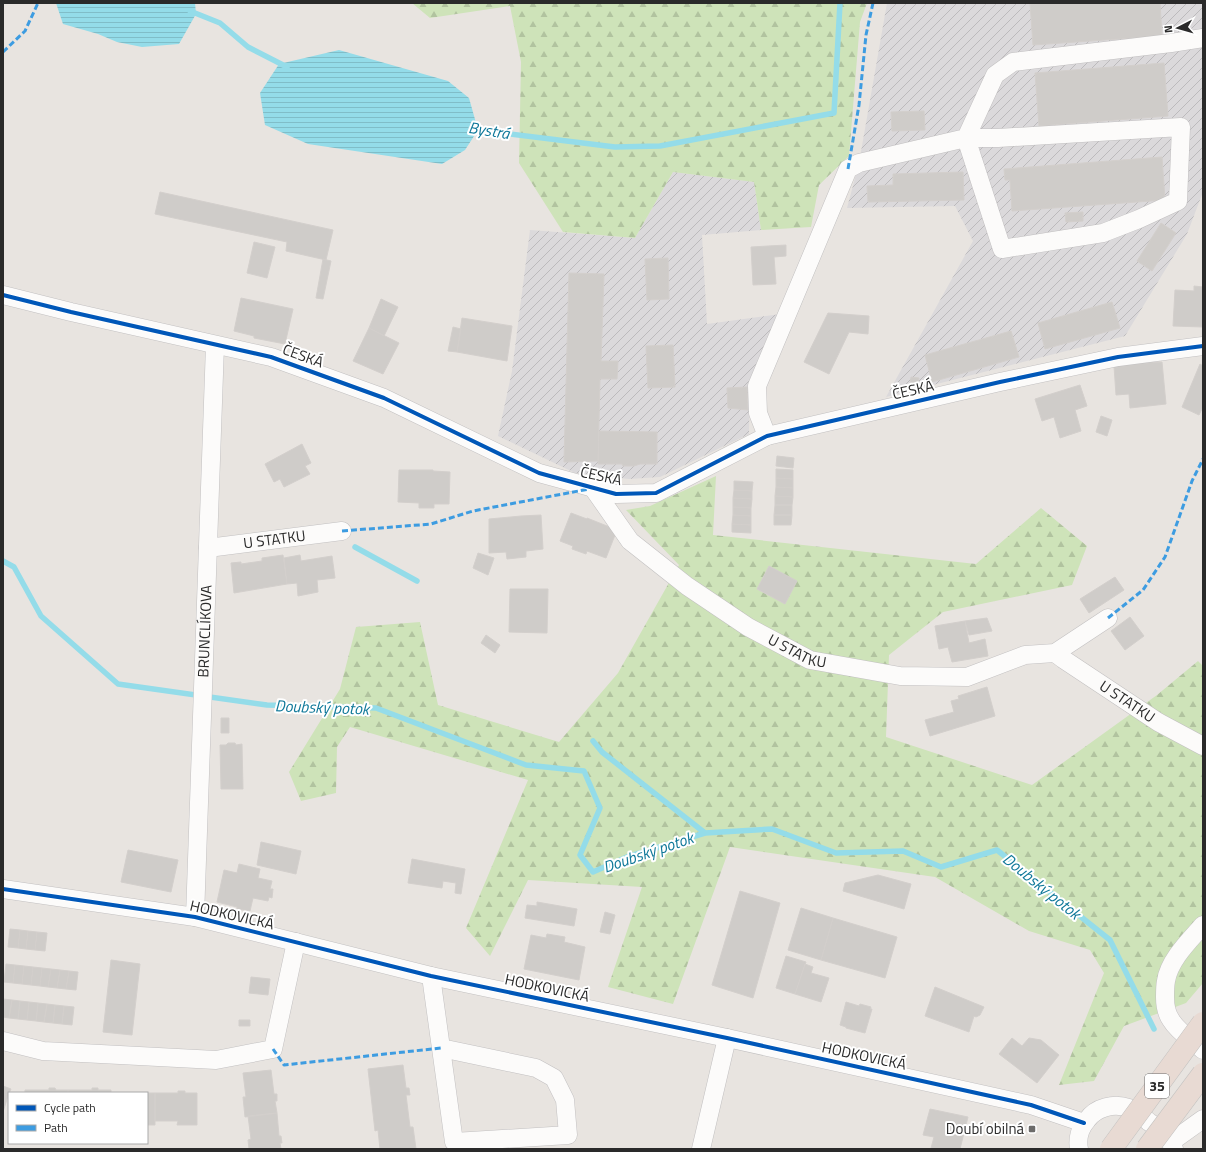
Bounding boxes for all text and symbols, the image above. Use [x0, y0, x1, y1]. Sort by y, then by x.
north arrow [1158, 8, 1198, 48]
text: N [1160, 24, 1176, 34]
water label: Bystrá [467, 115, 513, 145]
street label: ČESKÁ [279, 338, 327, 374]
street label: ČESKÁ [890, 374, 936, 405]
street label: ČESKÁ [578, 460, 624, 491]
street label: U STATKU [242, 524, 307, 554]
street label: BRUNCLÍKOVA [191, 584, 218, 678]
street label: U STATKU [764, 628, 828, 674]
street label: U STATKU [1095, 674, 1160, 728]
water label: Doubský potok [274, 693, 371, 721]
water label: Doubský potok [600, 825, 698, 879]
water label: Doubský potok [998, 847, 1088, 926]
street label: HODKOVICKÁ [188, 894, 277, 935]
street label: HODKOVICKÁ [503, 967, 591, 1008]
street label: HODKOVICKÁ [820, 1035, 908, 1076]
road number: 35 [1145, 1074, 1169, 1098]
legend [8, 1092, 148, 1144]
text: Cycle path [44, 1098, 96, 1117]
place label: Doubí obilná [946, 1117, 1024, 1140]
text: Path [44, 1118, 68, 1137]
marker: Doubí obilná [1027, 1124, 1037, 1134]

